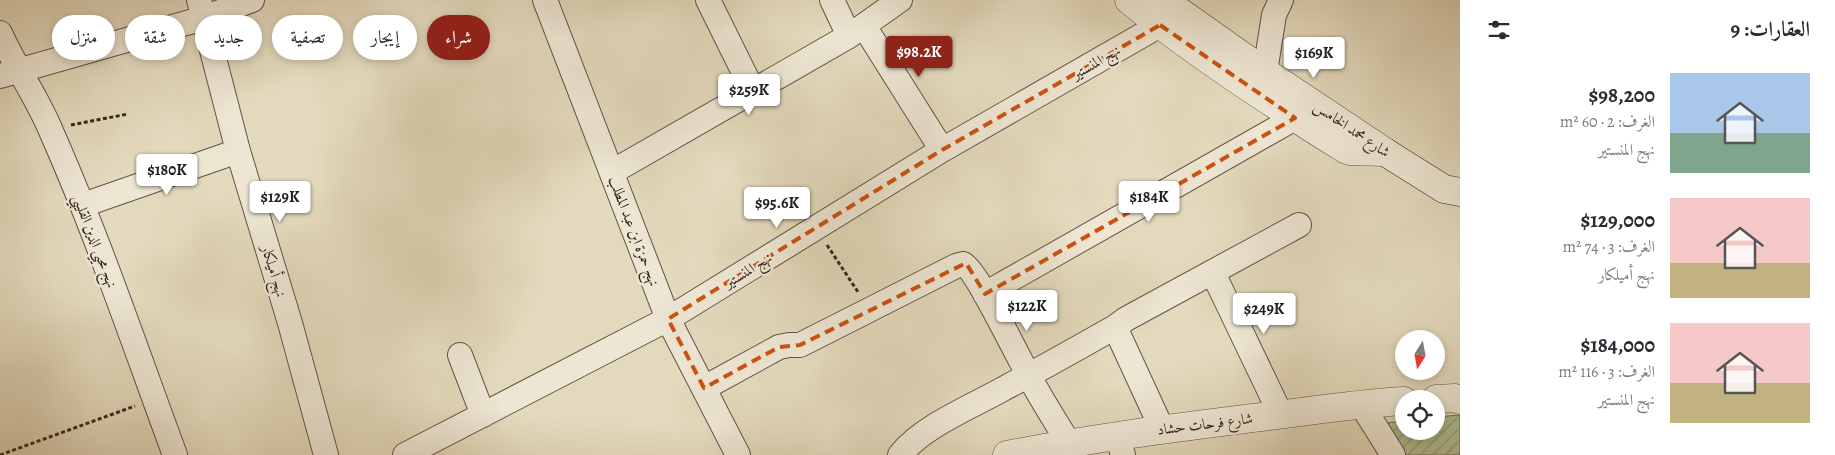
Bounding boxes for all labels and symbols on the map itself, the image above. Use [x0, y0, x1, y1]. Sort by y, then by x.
pin: $98.2K [878, 36, 960, 78]
pin: $169K [1279, 36, 1349, 79]
street label: نهج المنستير [1066, 40, 1126, 88]
pin: $259K [714, 74, 784, 116]
street label: شارع محمد الخامس [1308, 96, 1394, 164]
pin: $180K [132, 154, 202, 196]
street label: نهج حمزة ابن عبد المطلب [600, 173, 664, 290]
pin: $129K [245, 180, 315, 223]
pin: $184K [1114, 180, 1184, 223]
pin: $95.6K [736, 186, 818, 229]
street label: نهج محيي الدين القليبي [64, 191, 122, 292]
street label: نهج أميلكار [252, 240, 292, 301]
street label: نهج المنستير [718, 247, 778, 297]
pin: $122K [992, 290, 1062, 332]
pin: $249K [1229, 292, 1299, 335]
north arrow [1395, 330, 1445, 380]
street label: شارع فرحات حشاد [1156, 408, 1254, 443]

